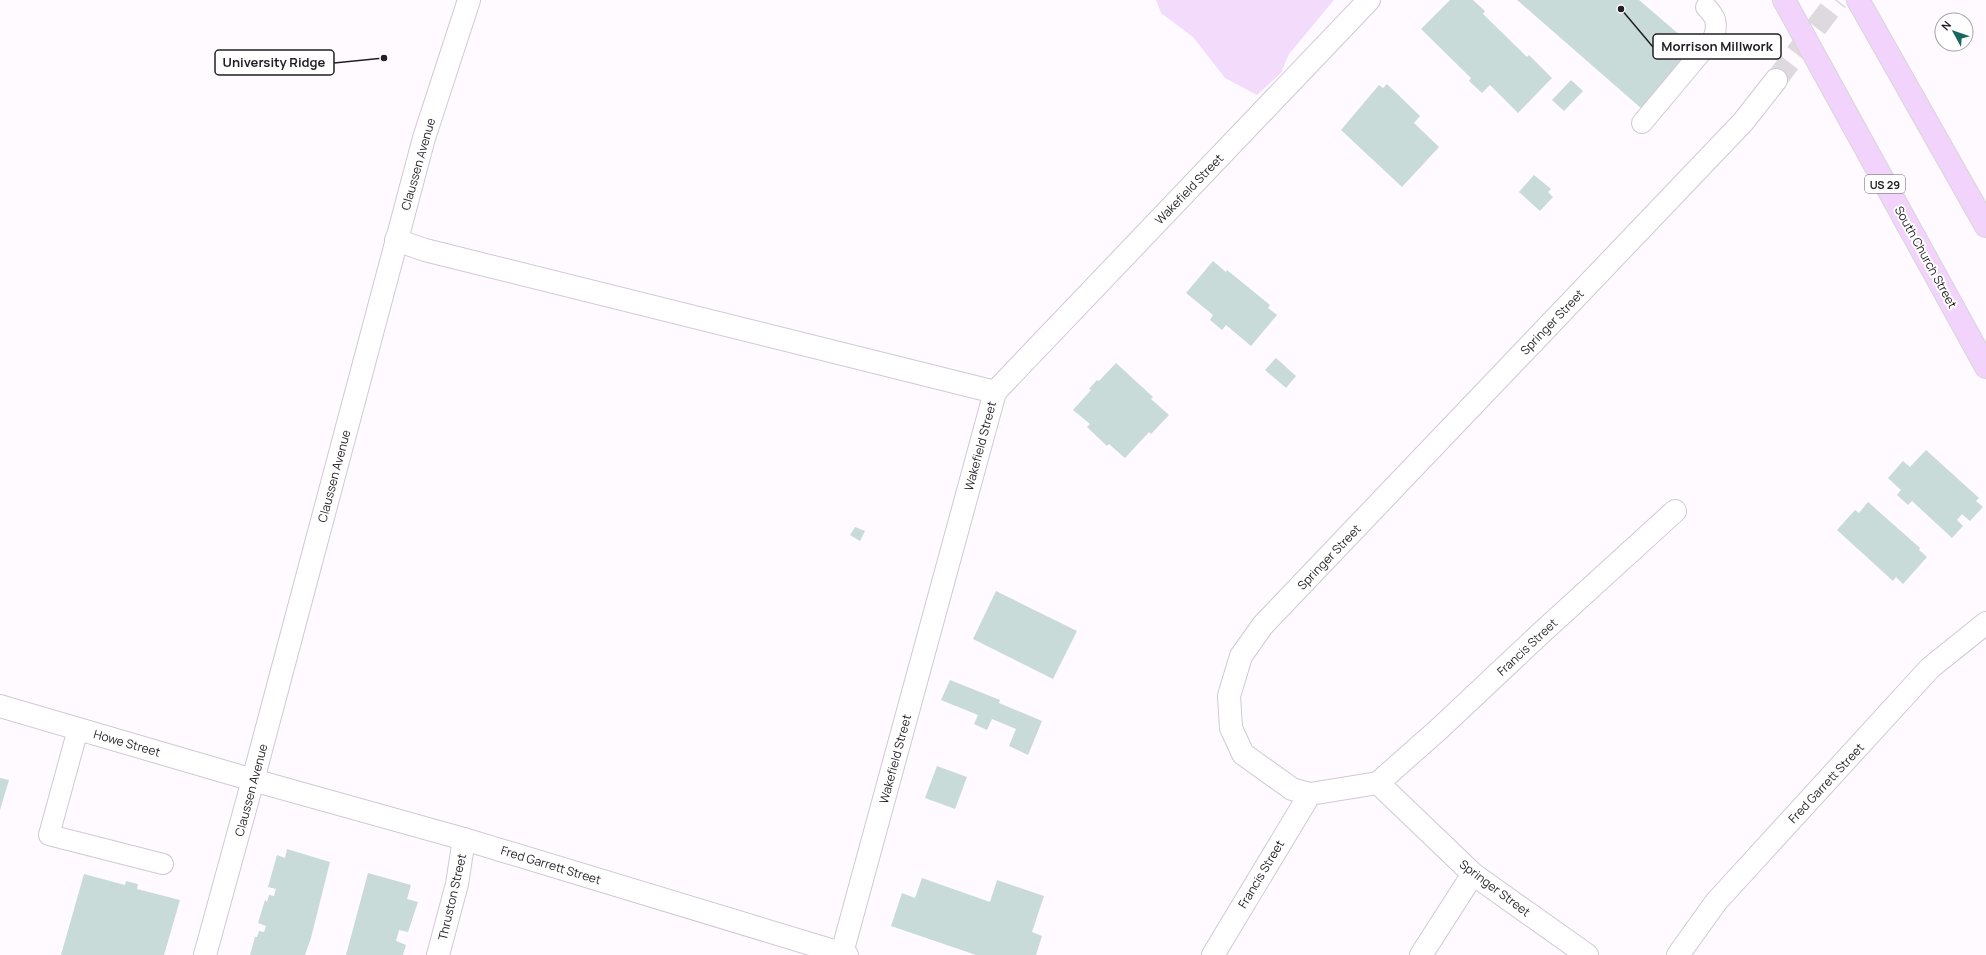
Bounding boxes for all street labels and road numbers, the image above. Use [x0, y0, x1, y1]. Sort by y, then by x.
street label: Claussen Avenue [397, 116, 439, 212]
street label: Wakefield Street [1151, 150, 1227, 228]
road number: US 29 [1865, 175, 1905, 193]
street label: South Church Street [1891, 203, 1961, 311]
street label: Springer Street [1516, 285, 1588, 358]
street label: Wakefield Street [960, 399, 1000, 493]
street label: Claussen Avenue [313, 428, 355, 524]
street label: Springer Street [1293, 520, 1365, 593]
street label: Francis Street [1493, 614, 1561, 680]
street label: Wakefield Street [875, 712, 915, 806]
street label: Howe Street [92, 725, 163, 761]
street label: Fred Garrett Street [1784, 739, 1868, 827]
street label: Claussen Avenue [230, 742, 272, 838]
street label: Francis Street [1234, 836, 1288, 911]
street label: Fred Garrett Street [499, 842, 603, 888]
street label: Thruston Street [434, 852, 470, 942]
street label: Springer Street [1456, 856, 1534, 920]

